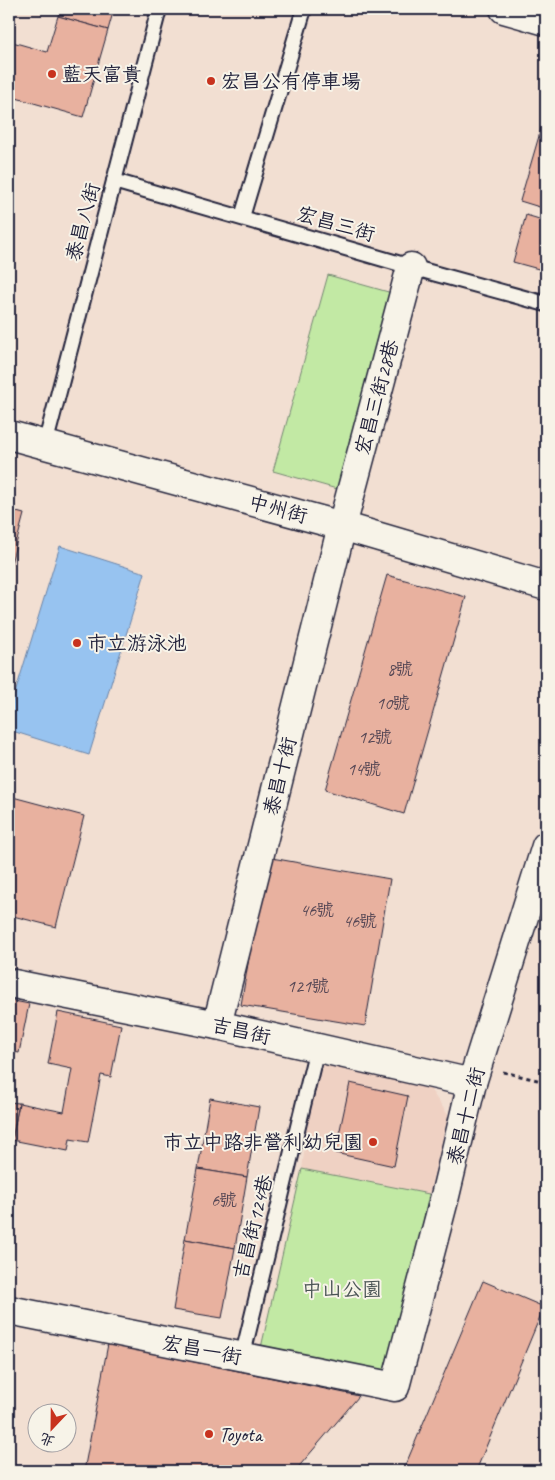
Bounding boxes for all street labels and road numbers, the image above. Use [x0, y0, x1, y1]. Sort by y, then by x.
street label: 泰昌八街 [61, 180, 105, 264]
street label: 宏昌三街 [294, 201, 378, 247]
street label: 宏昌三街28巷 [350, 336, 405, 457]
street label: 中州街 [246, 489, 310, 529]
street label: 泰昌十街 [258, 734, 302, 818]
street label: 吉昌街 [209, 1012, 273, 1050]
street label: 泰昌十二街 [442, 1064, 490, 1168]
street label: 吉昌街124巷 [228, 1171, 278, 1282]
street label: 宏昌一街 [160, 1330, 244, 1370]

